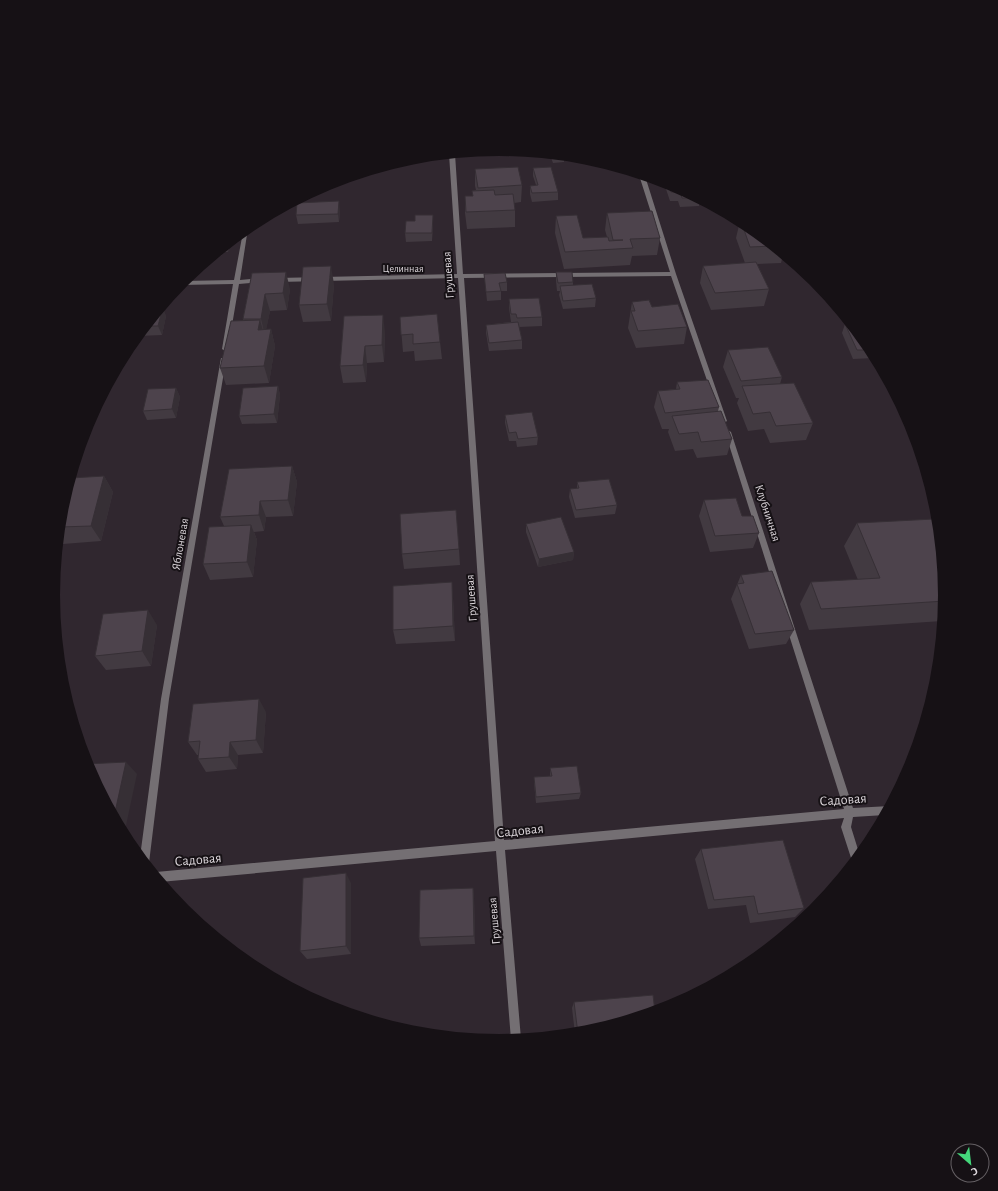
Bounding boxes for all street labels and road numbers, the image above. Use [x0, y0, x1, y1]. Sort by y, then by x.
street label: Грушевая [440, 251, 457, 299]
street label: Целинная [382, 264, 424, 274]
street label: Клубничная [752, 483, 783, 543]
street label: Яблоневая [170, 517, 190, 571]
street label: Грушевая [463, 574, 480, 622]
street label: Садовая [819, 791, 867, 809]
street label: Садовая [496, 822, 544, 840]
street label: Садовая [174, 851, 222, 869]
street label: Грушевая [486, 897, 503, 945]

